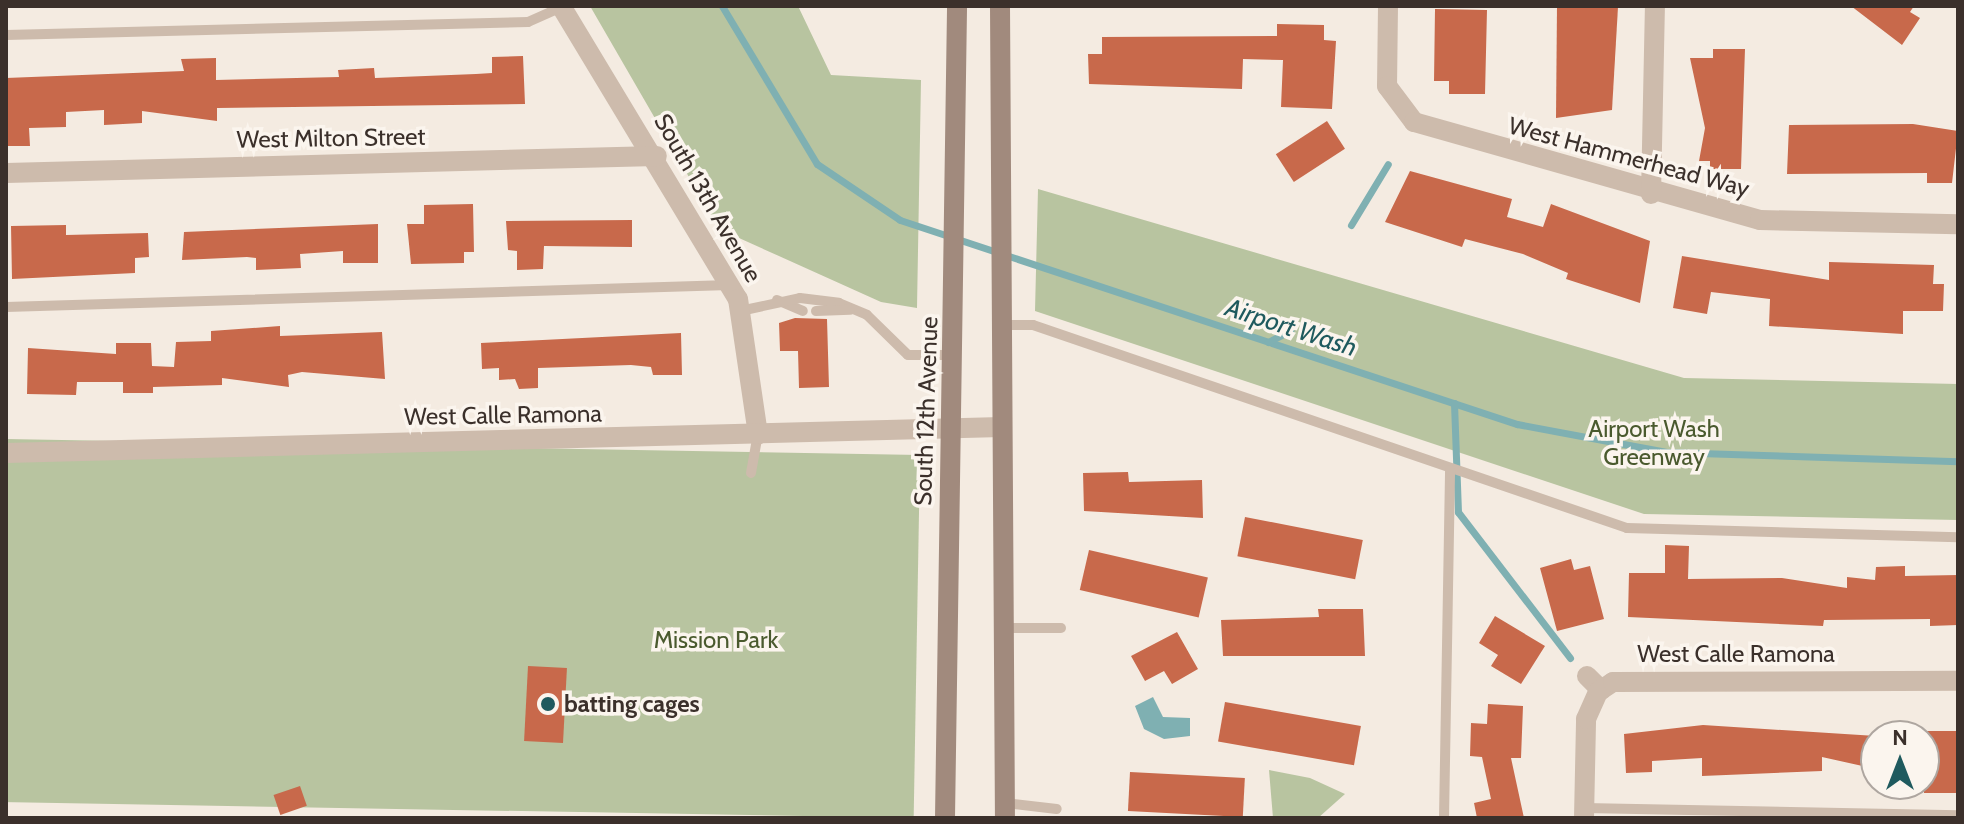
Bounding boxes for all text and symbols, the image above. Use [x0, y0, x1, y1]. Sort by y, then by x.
street label: South 13th Avenue [648, 109, 768, 287]
street label: West Hammerhead Way [1505, 111, 1753, 203]
street label: West Milton Street [236, 122, 426, 154]
water label: Airport Wash [1222, 292, 1360, 364]
street label: South 12th Avenue [908, 316, 944, 506]
street label: West Calle Ramona [404, 399, 602, 431]
park label: Airport Wash Greenway [1588, 415, 1720, 471]
park label: Mission Park [654, 626, 778, 654]
street label: West Calle Ramona [1637, 640, 1835, 668]
place label: batting cages [564, 690, 700, 718]
marker: batting cages [539, 695, 557, 713]
north arrow [1860, 720, 1940, 800]
text: N [1892, 724, 1908, 751]

